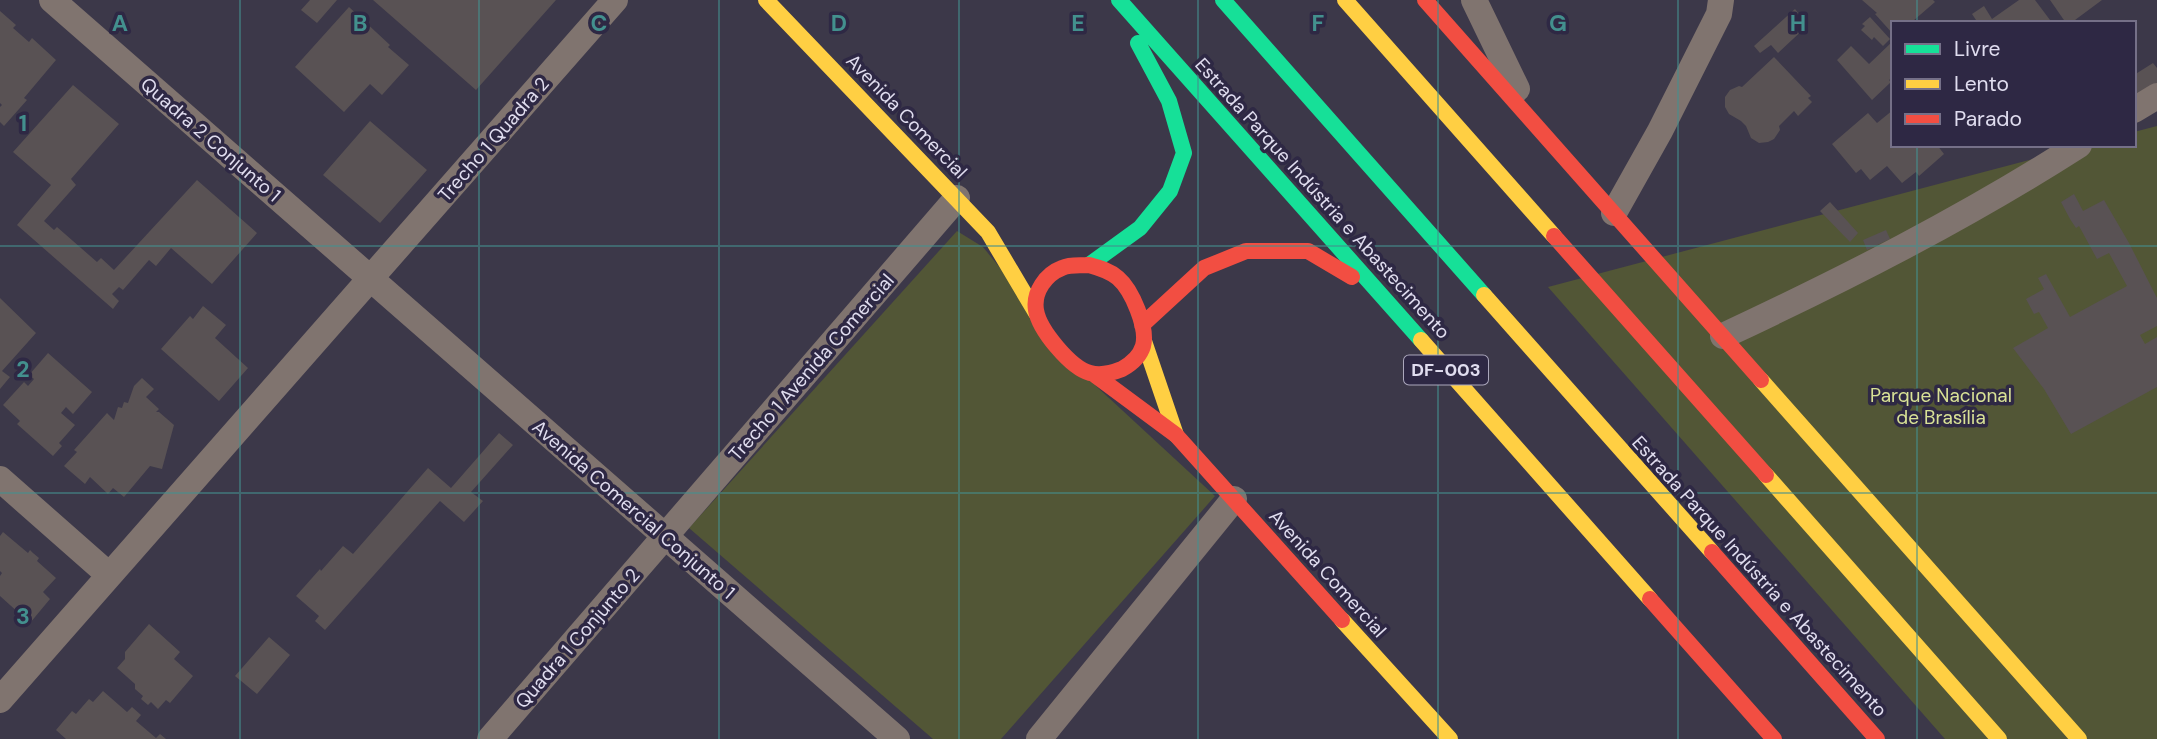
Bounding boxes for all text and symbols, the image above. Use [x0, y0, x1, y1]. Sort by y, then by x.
text: A [112, 8, 128, 38]
text: B [353, 8, 367, 38]
text: C [591, 8, 607, 38]
text: D [831, 8, 847, 38]
text: E [1071, 8, 1085, 38]
text: F [1312, 8, 1325, 38]
text: G [1549, 8, 1567, 38]
text: H [1790, 8, 1806, 38]
legend [1891, 21, 2136, 147]
text: Livre [1954, 35, 2001, 63]
street label: Avenida Comercial [841, 49, 973, 184]
street label: Estrada Parque Indústria e Abastecimento [1189, 52, 1456, 344]
text: Lento [1954, 70, 2009, 98]
street label: Quadra 2 Conjunto 1 [135, 72, 286, 207]
street label: Trecho 1 Quadra 2 [432, 72, 554, 207]
text: Parado [1954, 105, 2022, 133]
text: 1 [19, 108, 27, 138]
street label: Trecho 1 Avenida Comercial [723, 268, 900, 466]
text: 2 [16, 354, 30, 384]
road number: DF-003 [1404, 356, 1488, 384]
park label: Parque Nacional de Brasília [1870, 383, 2012, 430]
street label: Avenida Comercial Conjunto 1 [527, 414, 740, 604]
street label: Estrada Parque Indústria e Abastecimento [1626, 430, 1893, 722]
street label: Avenida Comercial [1263, 504, 1392, 643]
street label: Quadra 1 Conjunto 2 [510, 563, 645, 714]
text: 3 [16, 601, 30, 631]

